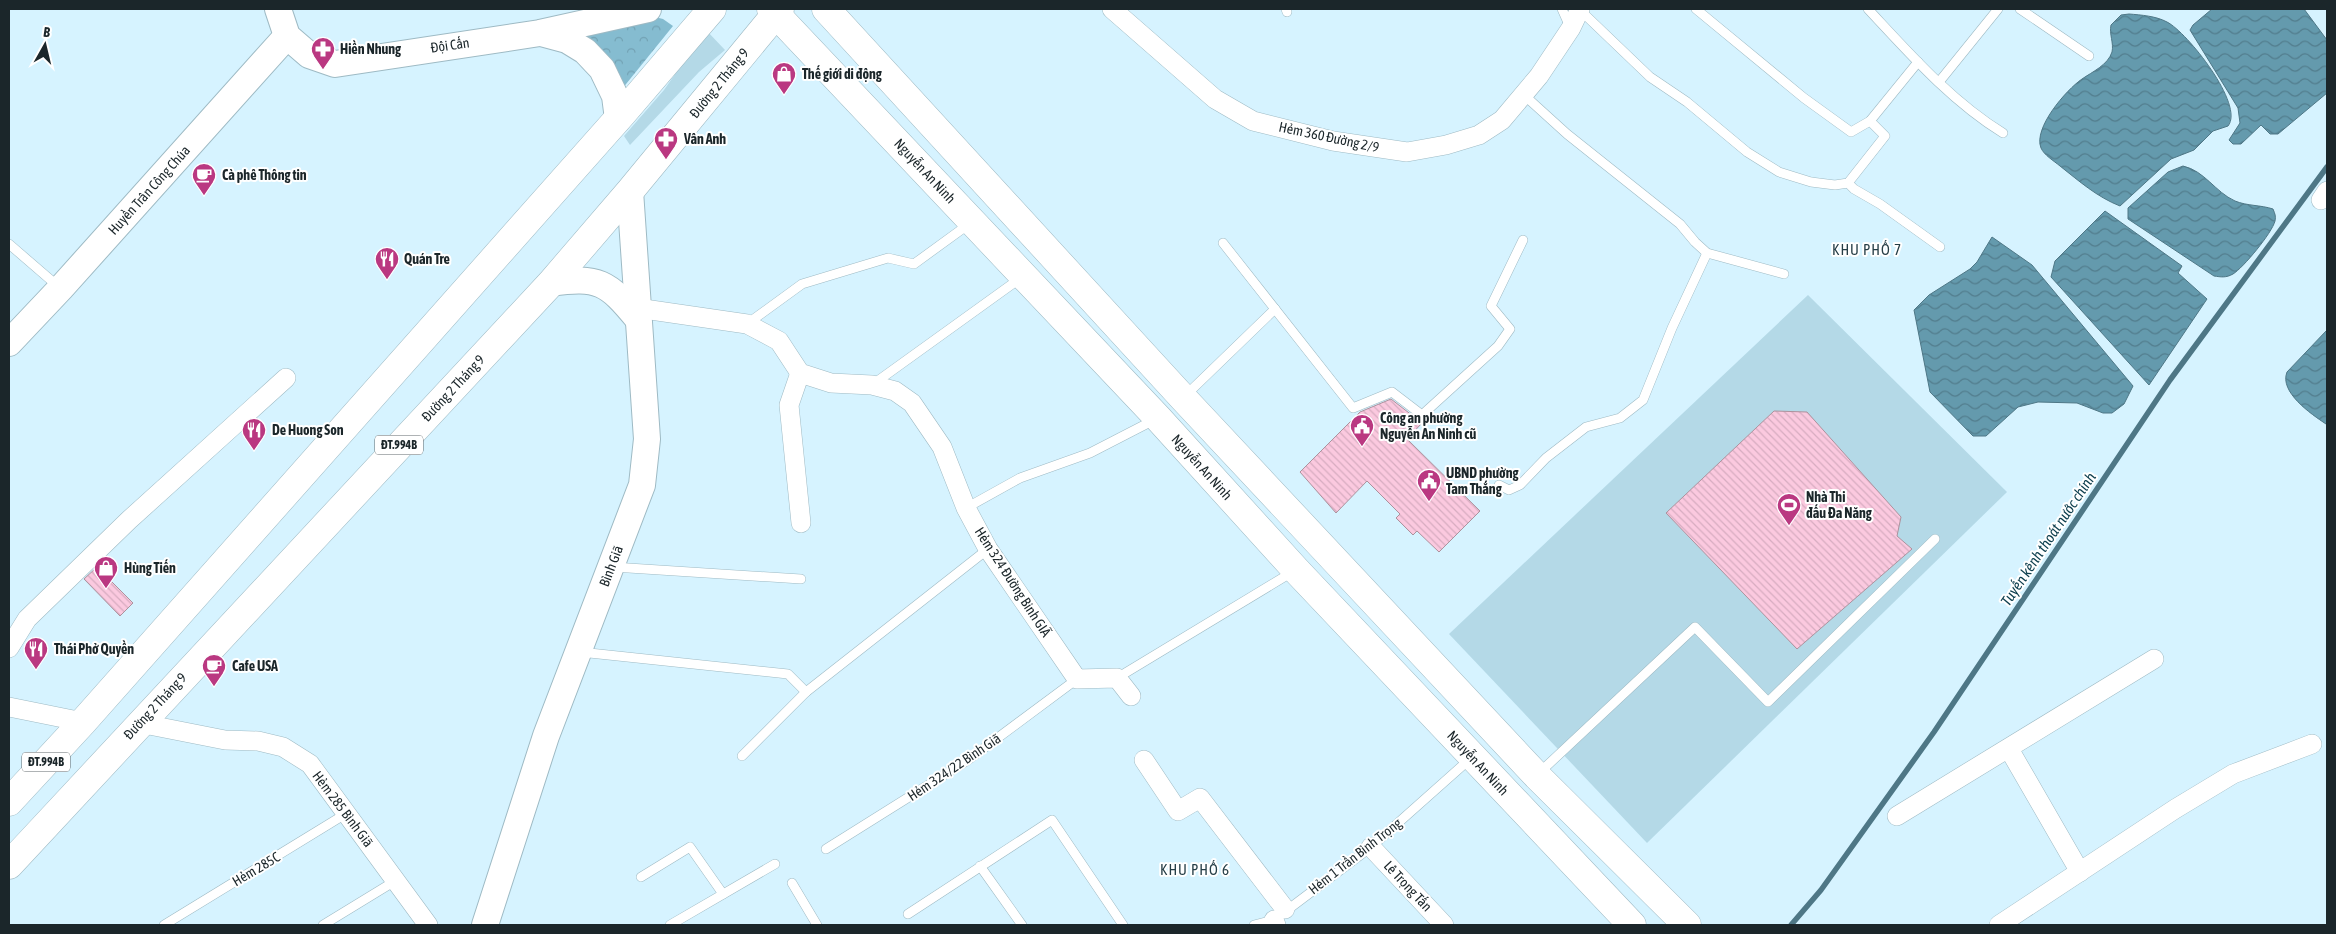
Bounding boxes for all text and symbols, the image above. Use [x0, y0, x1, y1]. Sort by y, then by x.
north arrow [20, 20, 70, 70]
text: B [42, 24, 52, 41]
street label: Đội Cấn [429, 33, 471, 56]
pharmacy icon: Hiền Nhung [310, 36, 336, 70]
place label: Hiền Nhung [340, 40, 402, 57]
street label: Đường 2 Tháng 9 [686, 45, 752, 121]
shop icon: Thế giới di động [771, 61, 797, 95]
place label: Thế giới di động [802, 65, 883, 82]
street label: Hẻm 360 Đường 2/9 [1277, 119, 1381, 155]
pharmacy icon: Vân Anh [653, 126, 679, 160]
place label: Vân Anh [683, 131, 726, 147]
street label: Nguyễn An Ninh [891, 135, 959, 207]
street label: Huyền Trân Công Chúa [104, 142, 193, 238]
cafe icon: Cà phê Thông tin [191, 162, 217, 196]
place label: Cà phê Thông tin [222, 167, 307, 183]
district label: KHU PHỐ 7 [1832, 240, 1902, 258]
restaurant icon: Quán Tre [374, 246, 400, 280]
place label: Quán Tre [404, 251, 450, 267]
street label: Đường 2 Tháng 9 [418, 352, 488, 424]
place label: Công an phường Nguyễn An Ninh cũ [1380, 410, 1476, 442]
public building icon: Công an phường Nguyễn An Ninh cũ [1349, 413, 1375, 447]
restaurant icon: De Huong Son [241, 417, 267, 451]
place label: De Huong Son [272, 422, 344, 438]
street label: Nguyễn An Ninh [1168, 431, 1236, 503]
road number: ĐT.994B [375, 436, 423, 454]
place label: UBND phường Tam Thắng [1446, 465, 1519, 497]
public building icon: UBND phường Tam Thắng [1416, 468, 1442, 502]
water label: Tuyến kênh thoát nước chính [1997, 469, 2099, 609]
place label: Nhà Thi đấu Đa Năng [1806, 489, 1873, 521]
sports icon: Nhà Thi đấu Đa Năng [1776, 492, 1802, 526]
street label: Hẻm 324 Đường Binh GIÃ [972, 524, 1054, 640]
street label: Bình Giã [596, 543, 626, 589]
shop icon: Hùng Tiến [93, 555, 119, 589]
place label: Hùng Tiến [124, 559, 176, 576]
restaurant icon: Thái Phở Quyền [23, 636, 49, 670]
place label: Thái Phở Quyền [54, 640, 134, 657]
cafe icon: Cafe USA [201, 653, 227, 687]
place label: Cafe USA [232, 658, 278, 674]
street label: Đường 2 Tháng 9 [120, 670, 190, 742]
street label: Nguyễn An Ninh [1444, 727, 1512, 799]
street label: Hẻm 324/22 Bình Giã [905, 730, 1003, 804]
road number: ĐT.994B [22, 752, 70, 772]
street label: Hẻm 285 Bình Giã [309, 768, 377, 850]
street label: Hẻm 1 Trần Bình Trọng [1305, 814, 1405, 897]
street label: Hẻm 285C [229, 848, 283, 889]
street label: Lê Trọng Tấn [1381, 857, 1436, 914]
district label: KHU PHỐ 6 [1160, 860, 1230, 878]

